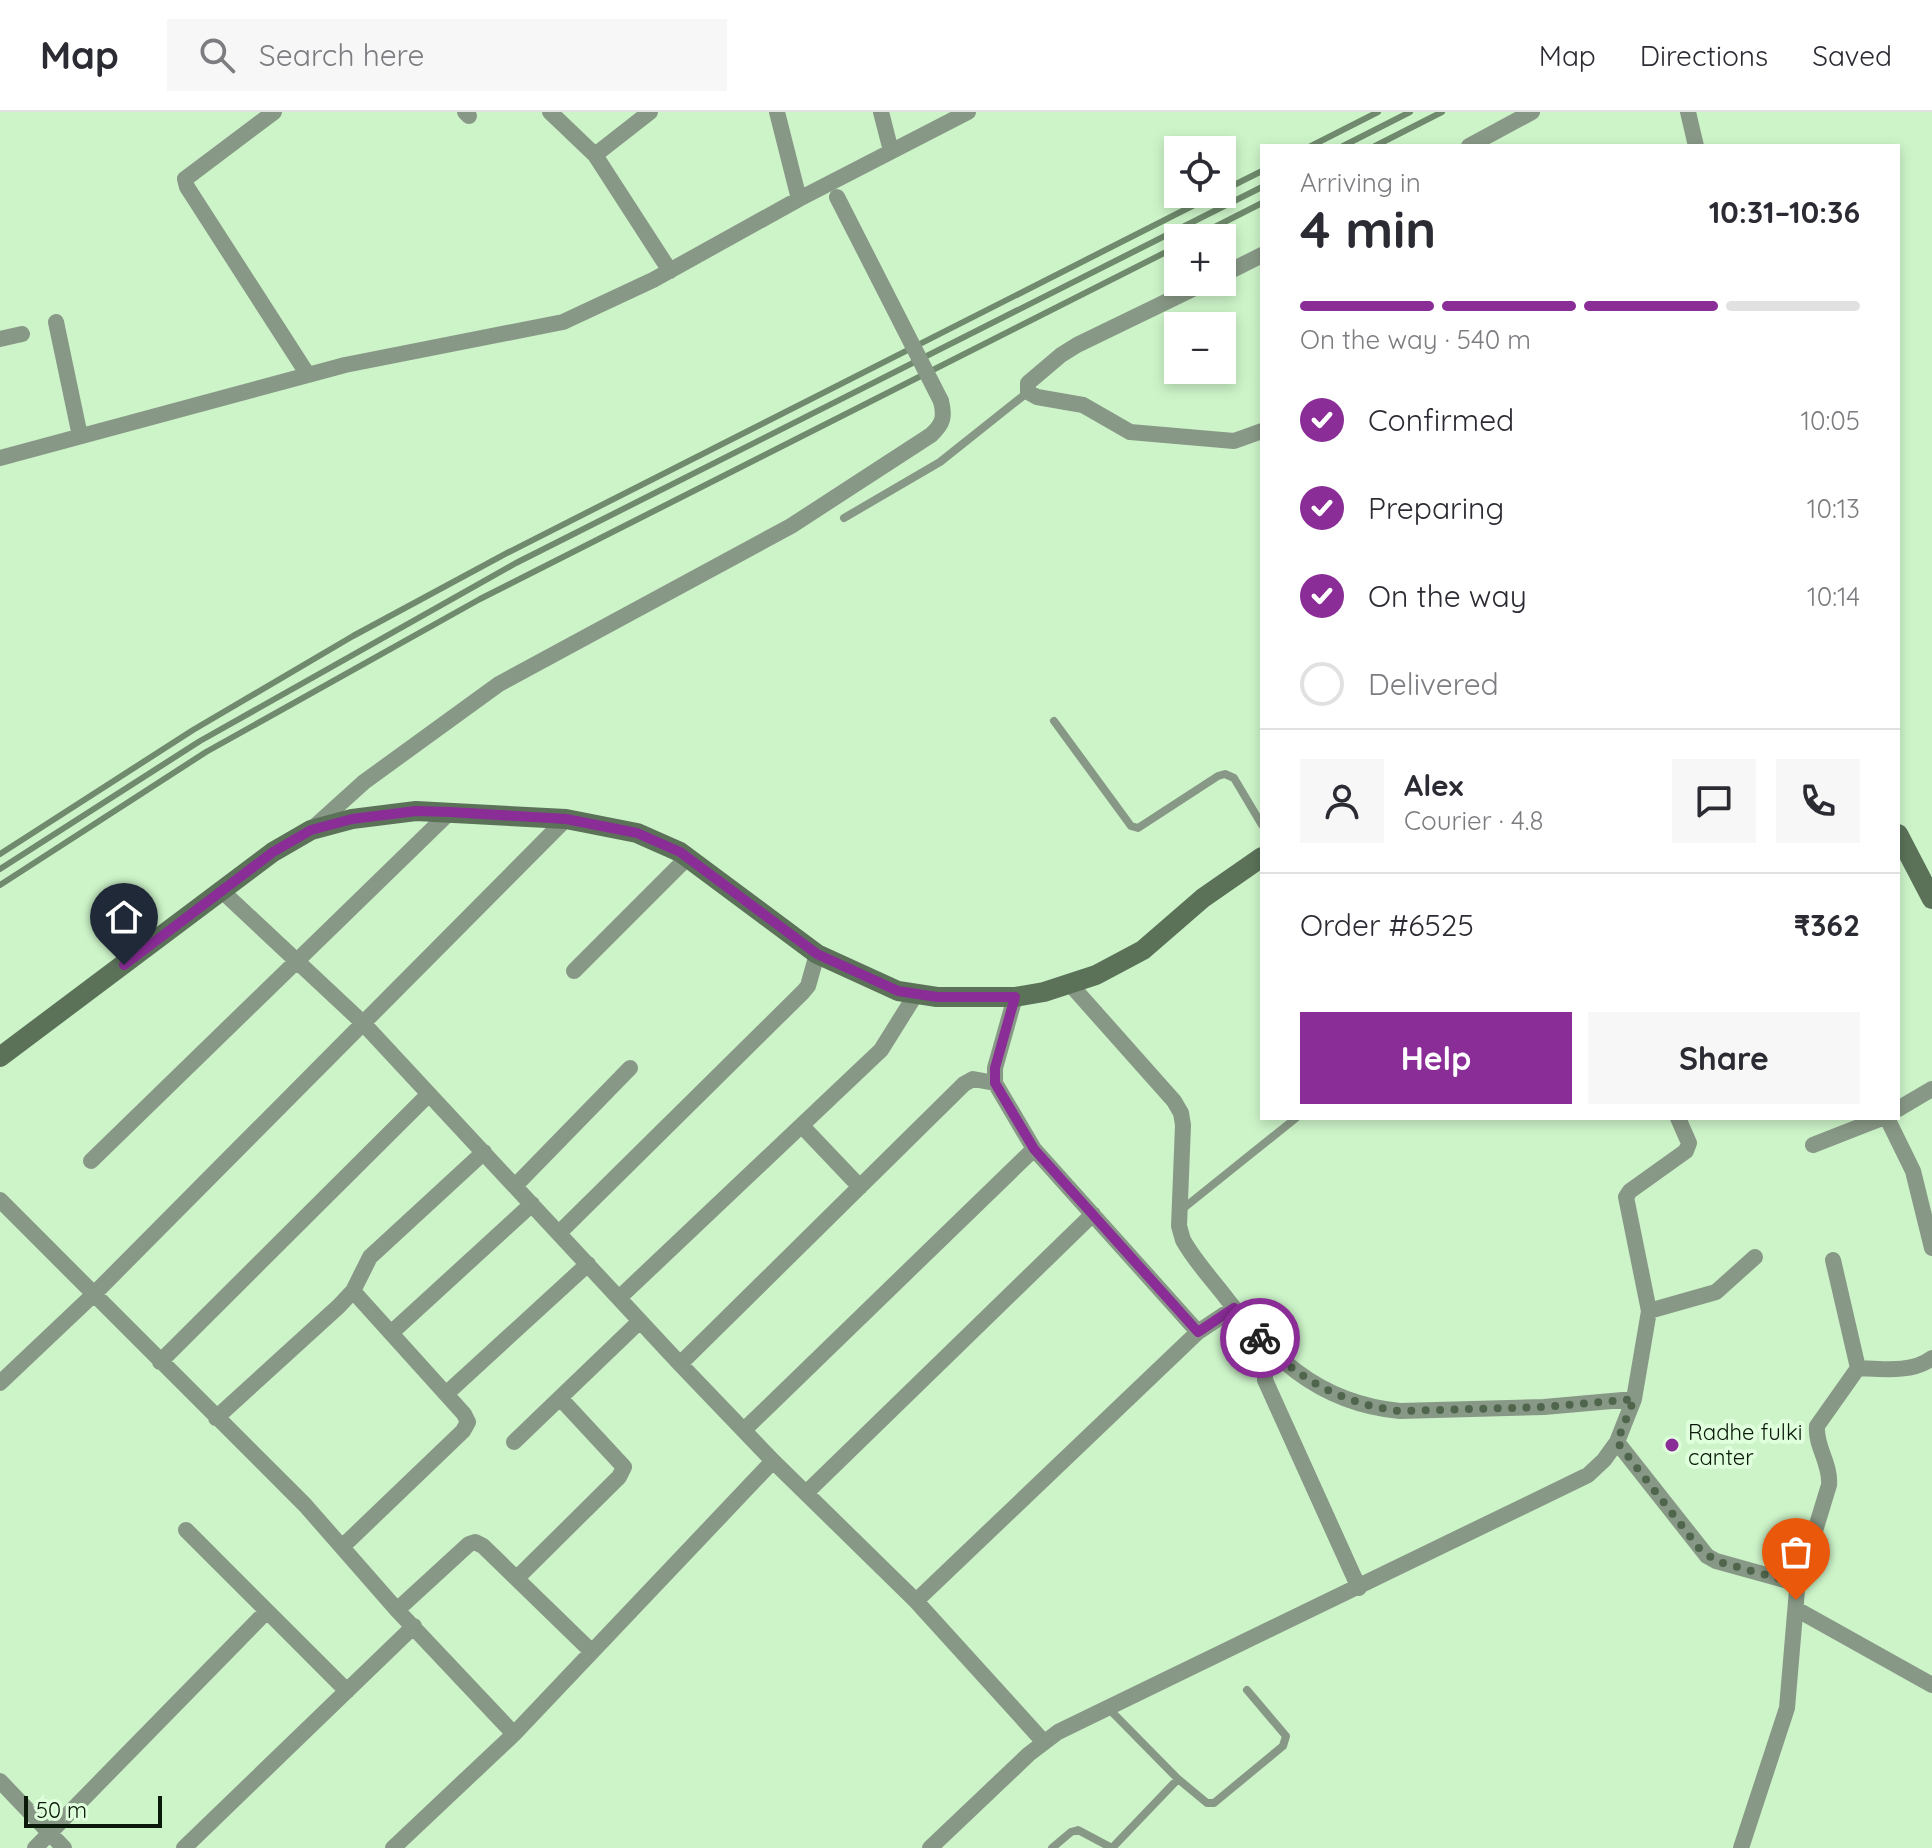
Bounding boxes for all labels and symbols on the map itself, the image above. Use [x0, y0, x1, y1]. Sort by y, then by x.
pin [90, 883, 158, 965]
courier [1220, 1298, 1300, 1378]
place label: Radhe fulki canter [1688, 1418, 1802, 1471]
marker: Radhe fulki canter [1663, 1436, 1681, 1454]
pin [1762, 1518, 1830, 1600]
scale bar [24, 1792, 162, 1828]

